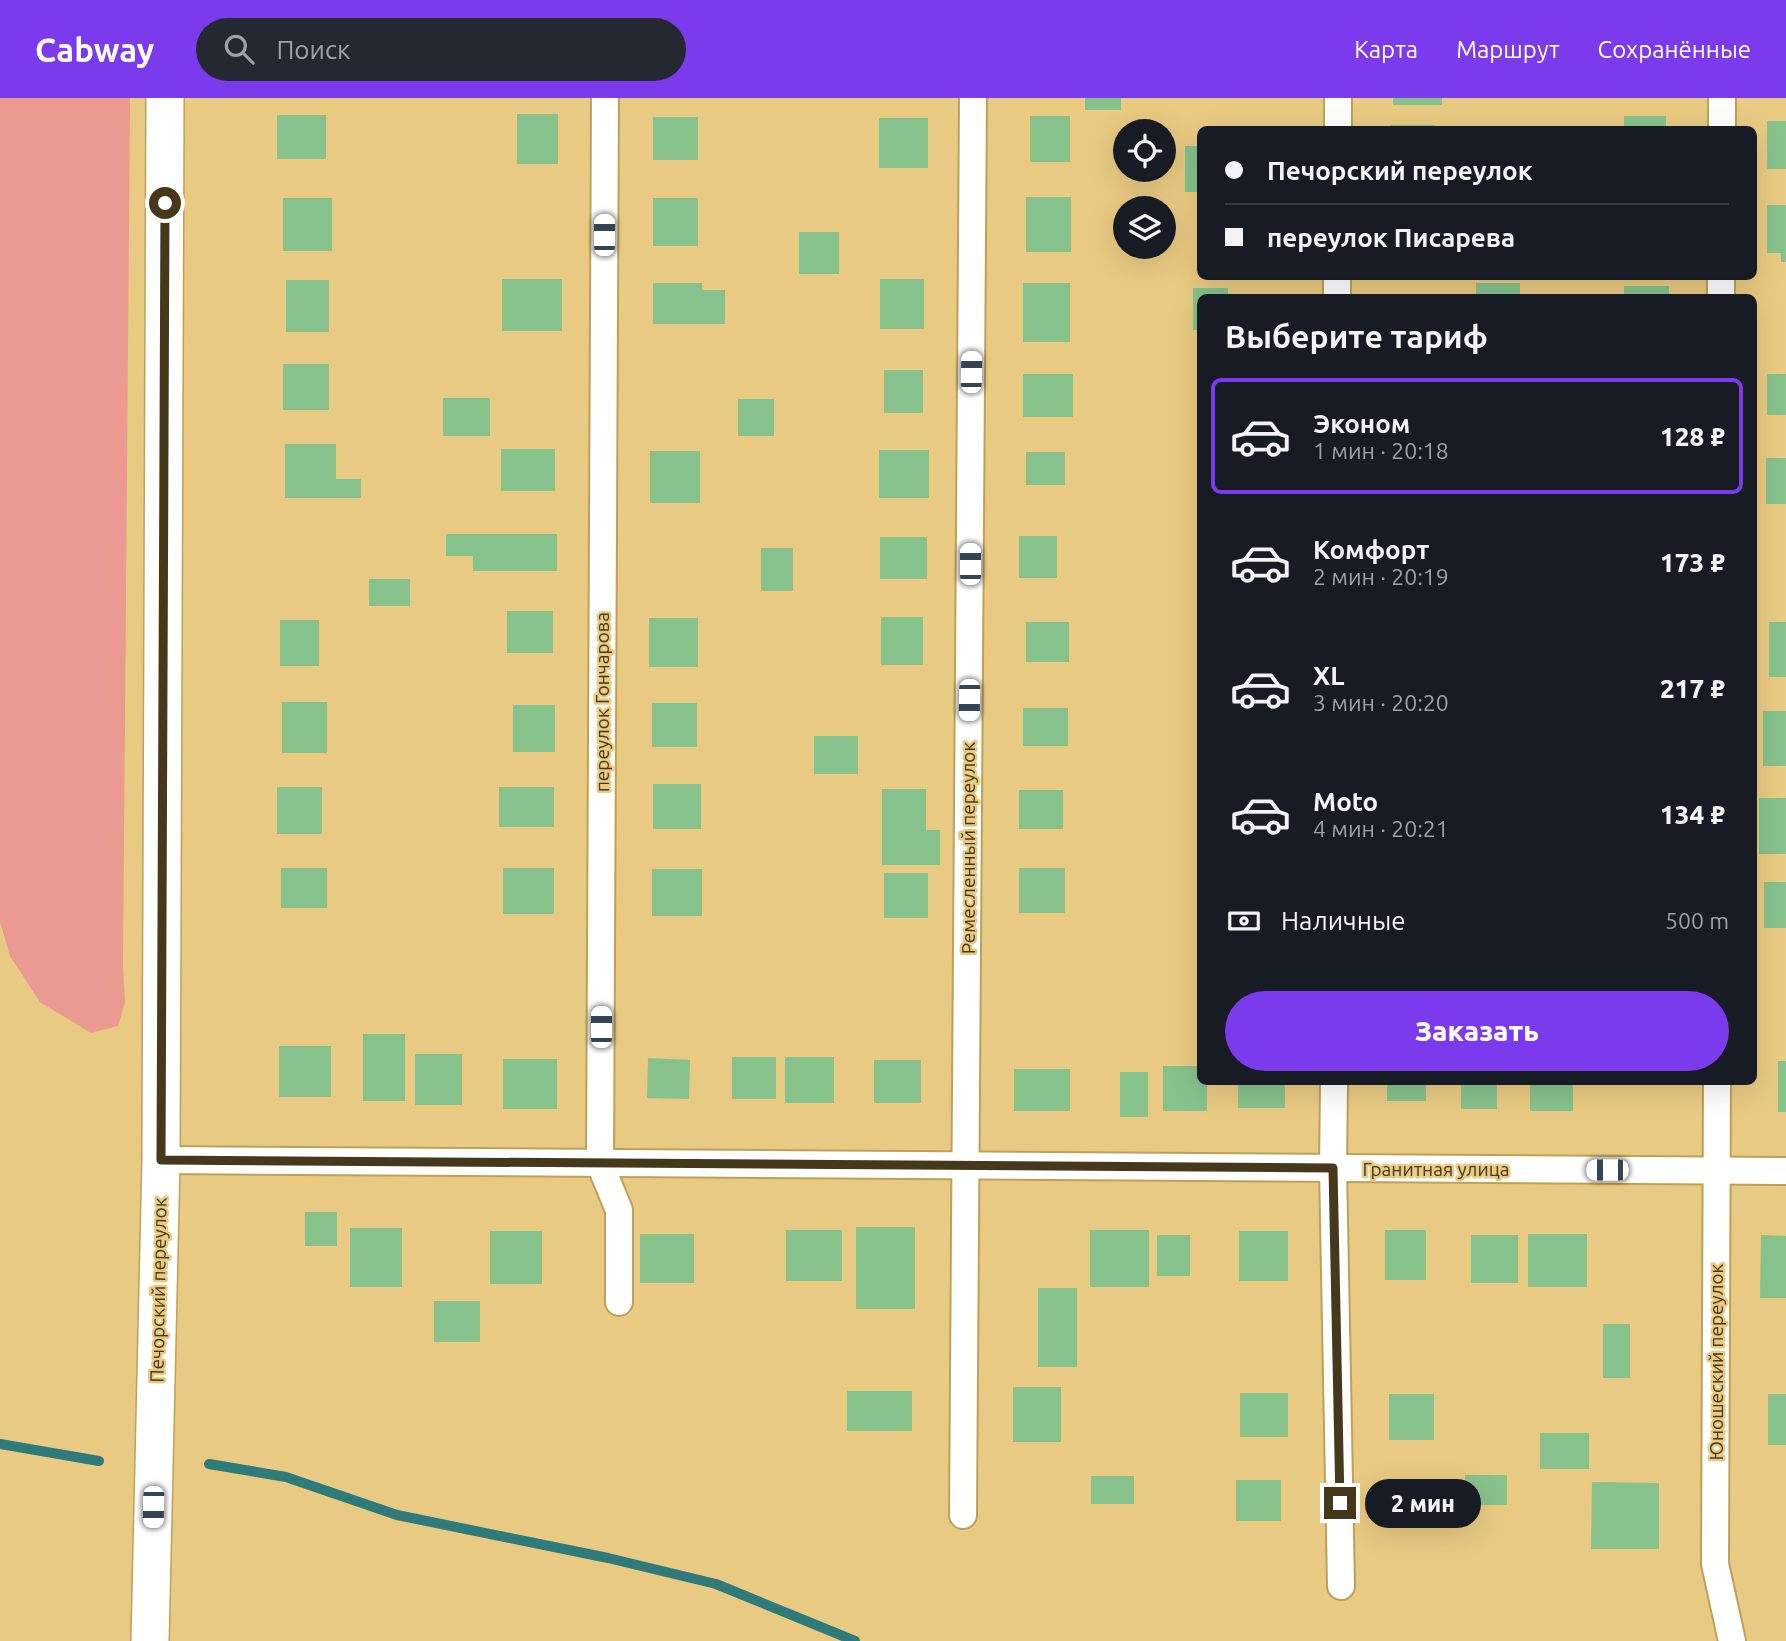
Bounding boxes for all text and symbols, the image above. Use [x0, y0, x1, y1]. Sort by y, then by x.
search box [196, 18, 686, 81]
icon: search [220, 30, 258, 68]
text: Cabway [35, 31, 154, 68]
text: Поиск [276, 35, 350, 64]
text: Карта [1354, 36, 1418, 63]
text: Маршрут [1456, 36, 1560, 63]
text: Сохранённые [1598, 36, 1751, 63]
map controls [1113, 119, 1176, 259]
button: locate [1113, 119, 1176, 182]
text: Печорский переулок [1267, 156, 1533, 185]
route start [149, 187, 181, 219]
button: layers [1113, 196, 1176, 259]
car [594, 214, 615, 256]
text: переулок Писарева [1267, 223, 1515, 252]
text: Выберите тариф [1225, 318, 1488, 354]
car [961, 351, 982, 393]
icon: car [1229, 405, 1292, 468]
text: Эконом [1313, 409, 1410, 438]
text: 128 ₽ [1660, 422, 1725, 451]
text: 1 мин · 20:18 [1313, 438, 1449, 463]
icon: car [1229, 531, 1292, 594]
text: Комфорт [1313, 535, 1429, 564]
car [960, 543, 981, 585]
text: 173 ₽ [1660, 548, 1725, 577]
text: 2 мин · 20:19 [1313, 564, 1449, 589]
street label: переулок Гончарова [591, 612, 613, 792]
icon: car [1229, 657, 1292, 720]
text: XL [1313, 661, 1344, 690]
text: 217 ₽ [1660, 674, 1725, 703]
car [959, 679, 980, 721]
text: 3 мин · 20:20 [1313, 690, 1449, 715]
street label: Ремесленный переулок [957, 742, 979, 954]
icon: car [1229, 783, 1292, 846]
text: Moto [1313, 787, 1378, 816]
text: 134 ₽ [1660, 800, 1725, 829]
text: 4 мин · 20:21 [1313, 816, 1449, 841]
icon: cash [1225, 902, 1263, 940]
text: Наличные [1281, 906, 1406, 935]
text: 500 m [1665, 908, 1729, 933]
button: Заказать [1225, 991, 1729, 1071]
car [591, 1006, 612, 1048]
street label: Гранитная улица [1362, 1158, 1510, 1180]
car [1587, 1160, 1629, 1181]
street label: Печорский переулок [145, 1197, 171, 1383]
street label: Юношеский переулок [1705, 1263, 1727, 1460]
callout: 2 мин [1364, 1478, 1480, 1528]
car [143, 1486, 164, 1528]
route end [1324, 1487, 1356, 1519]
text: 2 мин [1391, 1491, 1455, 1516]

